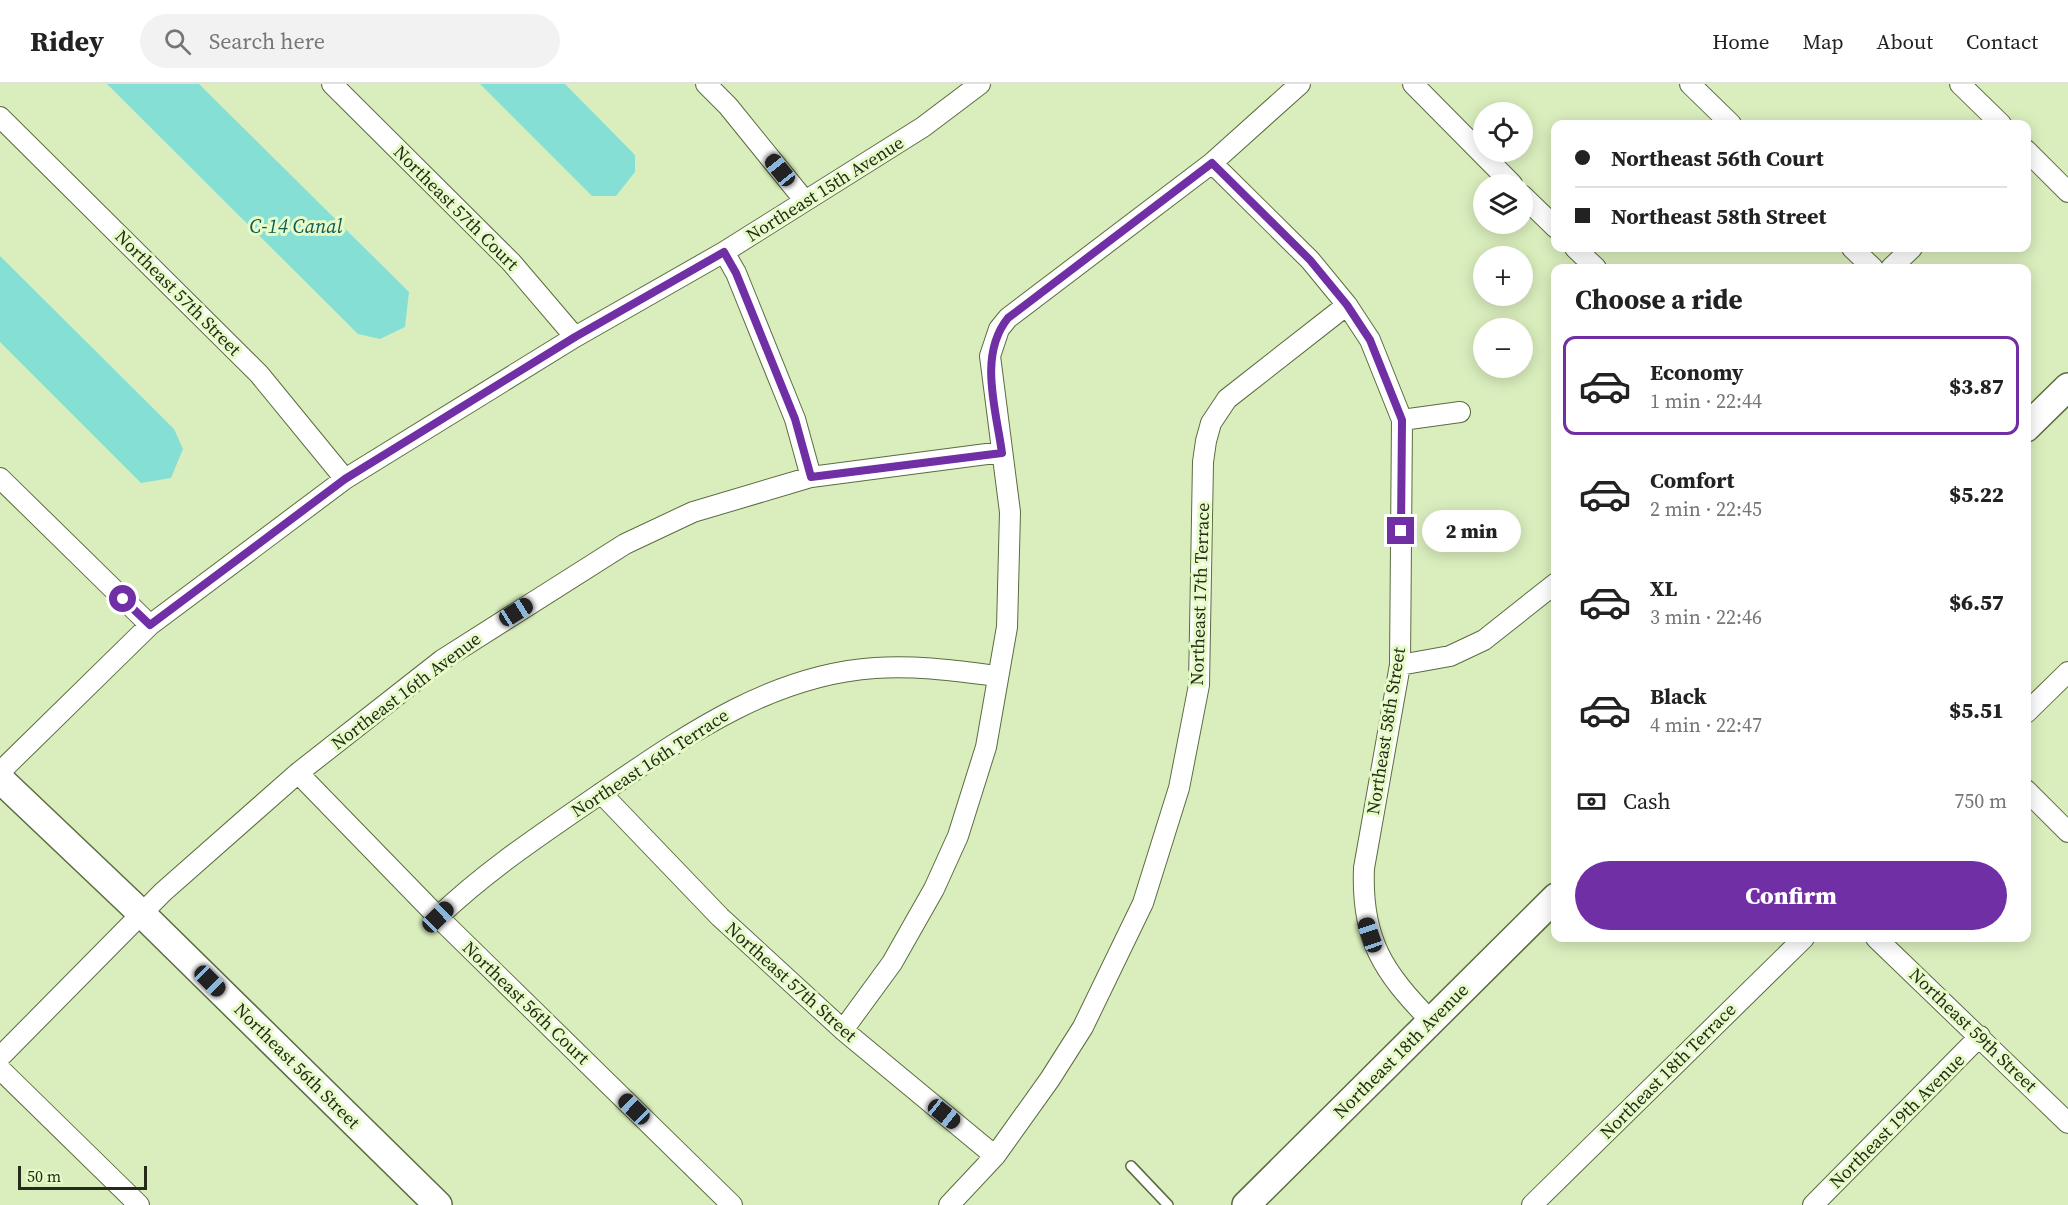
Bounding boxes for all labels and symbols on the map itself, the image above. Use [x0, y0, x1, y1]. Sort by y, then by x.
street label: Northeast 15th Avenue [741, 130, 908, 247]
street label: Northeast 57th Court [388, 139, 525, 276]
car [762, 150, 798, 190]
water label: C-14 Canal [250, 212, 343, 240]
street label: Northeast 57th Street [110, 224, 247, 361]
street label: Northeast 17th Terrace [1184, 502, 1215, 686]
callout: 2 min [1422, 510, 1521, 552]
route end [1387, 517, 1414, 544]
route start [109, 585, 136, 612]
car [496, 595, 536, 629]
street label: Northeast 16th Avenue [326, 626, 486, 755]
street label: Northeast 58th Street [1360, 645, 1411, 816]
street label: Northeast 16th Terrace [566, 702, 733, 823]
car [419, 898, 457, 936]
car [1356, 915, 1384, 955]
street label: Northeast 57th Street [720, 916, 863, 1048]
street label: Northeast 56th Court [457, 935, 595, 1070]
car [191, 962, 229, 1000]
street label: Northeast 59th Street [1904, 962, 2043, 1097]
street label: Northeast 18th Avenue [1328, 978, 1474, 1124]
street label: Northeast 56th Street [229, 997, 366, 1134]
street label: Northeast 18th Terrace [1594, 997, 1741, 1144]
street label: Northeast 19th Avenue [1824, 1048, 1970, 1194]
car [615, 1090, 653, 1128]
car [924, 1096, 964, 1132]
scale bar [18, 1163, 147, 1190]

